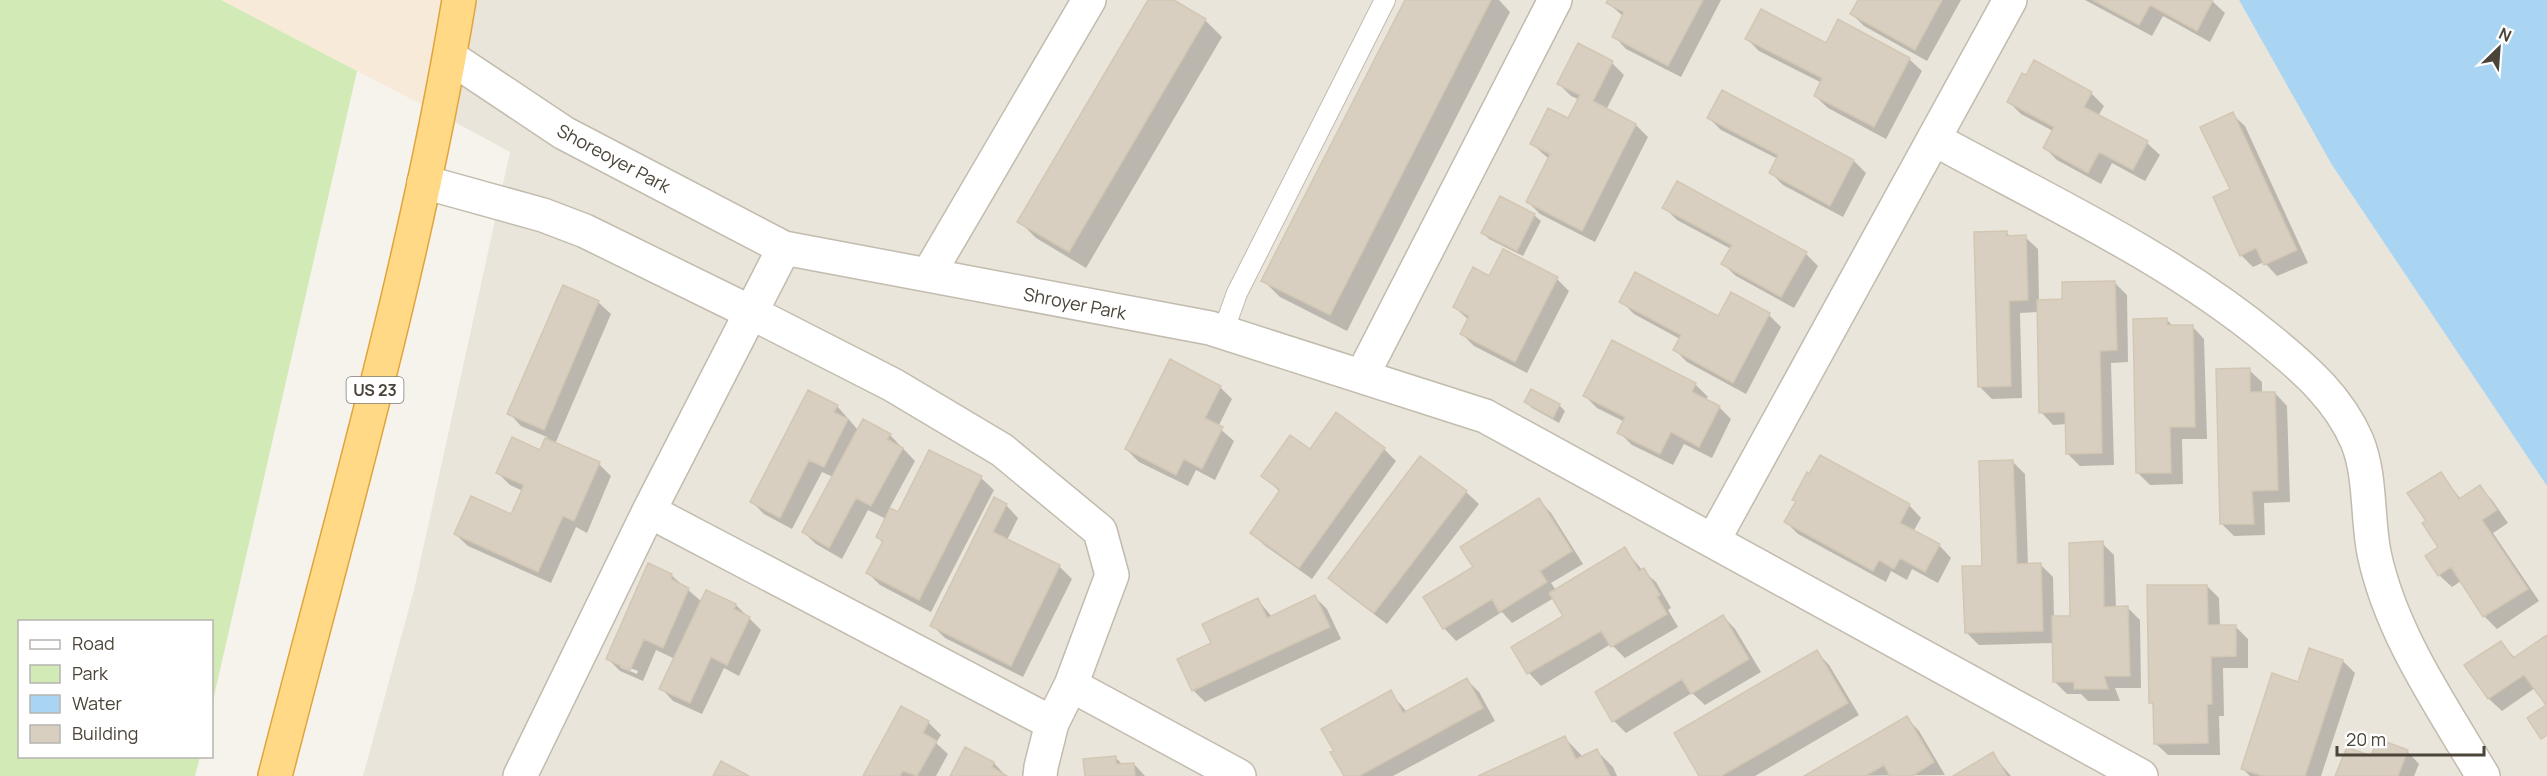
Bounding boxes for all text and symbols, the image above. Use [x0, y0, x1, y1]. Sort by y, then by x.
north arrow [2469, 18, 2529, 78]
text: N [2495, 22, 2515, 47]
street label: Shoreoyer Park [553, 118, 676, 198]
street label: Shroyer Park [1022, 281, 1129, 325]
road number: US 23 [346, 377, 404, 403]
legend [18, 620, 213, 758]
text: Road [72, 631, 115, 655]
text: Park [72, 661, 109, 685]
text: Water [72, 691, 122, 715]
scale bar [2337, 719, 2484, 757]
text: Building [72, 721, 138, 745]
text: 20 m [2346, 727, 2386, 751]

